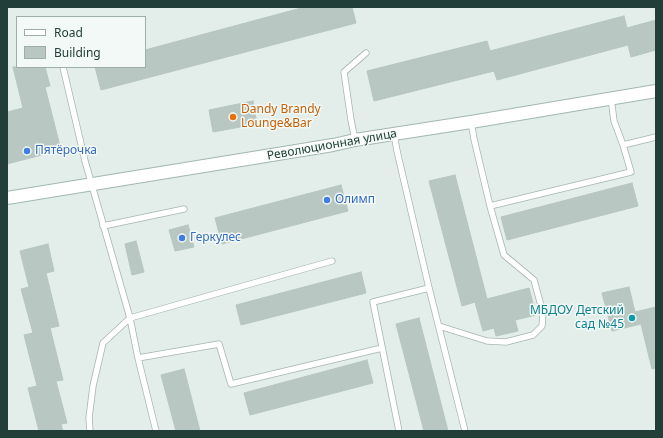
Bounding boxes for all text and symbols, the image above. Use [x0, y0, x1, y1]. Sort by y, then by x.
legend [16, 16, 146, 68]
text: Road [54, 24, 83, 41]
text: Building [54, 44, 101, 61]
place label: Dandy Brandy Lounge&Bar [241, 103, 321, 131]
marker: Dandy Brandy Lounge&Bar [228, 112, 238, 122]
street label: Революционная улица [266, 126, 398, 164]
place label: Пятёрочка [35, 144, 97, 158]
marker: Пятёрочка [22, 146, 32, 156]
place label: Олимп [335, 193, 375, 207]
marker: Олимп [322, 195, 332, 205]
place label: Геркулес [190, 231, 241, 245]
marker: Геркулес [177, 233, 187, 243]
place label: МБДОУ Детский сад №45 [530, 304, 624, 332]
marker: МБДОУ Детский сад №45 [627, 313, 637, 323]

